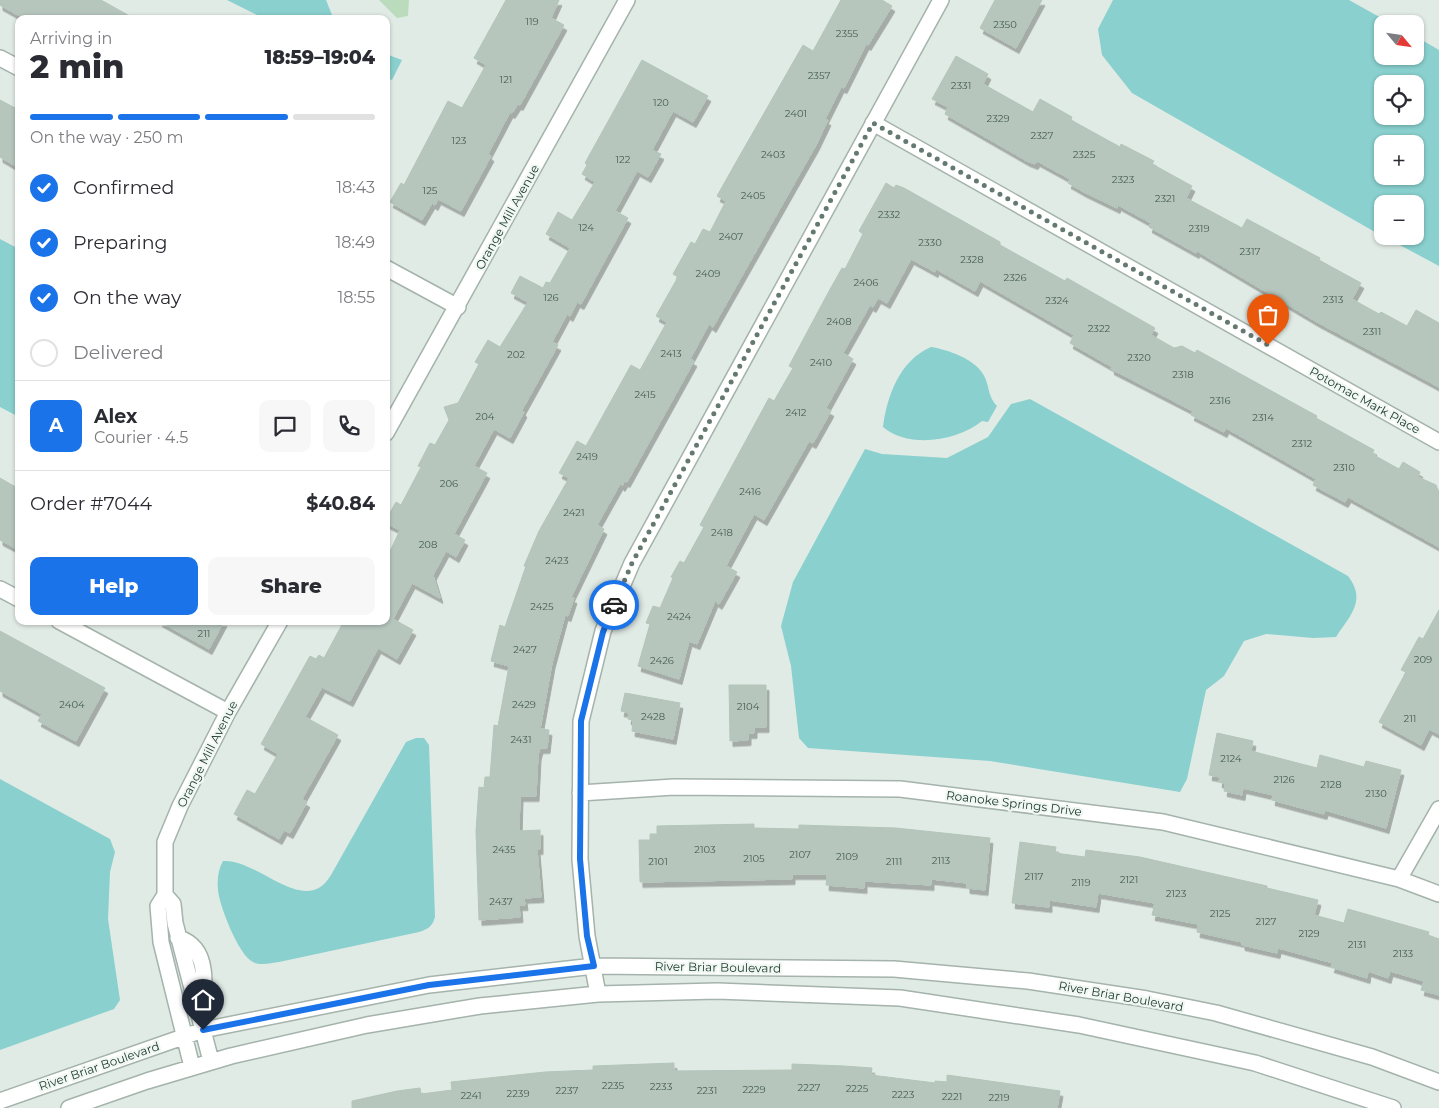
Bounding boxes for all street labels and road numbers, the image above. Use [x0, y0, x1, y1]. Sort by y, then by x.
street label: Orange Mill Avenue [472, 162, 542, 272]
street label: Potomac Mark Place [1307, 363, 1423, 437]
street label: Orange Mill Avenue [174, 698, 240, 810]
street label: Roanoke Springs Drive [945, 787, 1083, 819]
street label: River Briar Boulevard [655, 958, 781, 976]
street label: River Briar Boulevard [1057, 978, 1185, 1014]
street label: River Briar Boulevard [37, 1038, 161, 1094]

